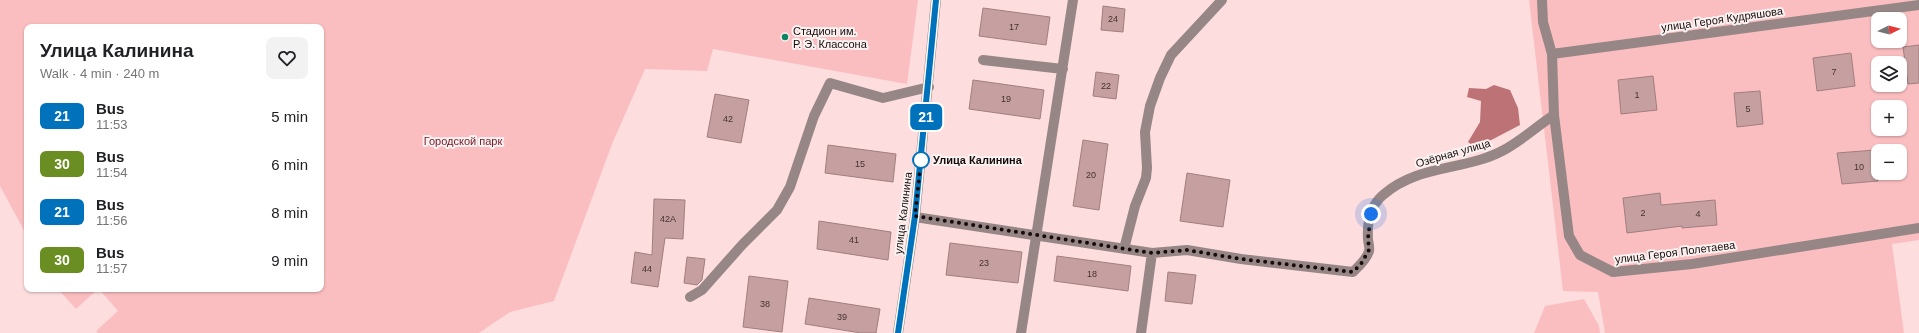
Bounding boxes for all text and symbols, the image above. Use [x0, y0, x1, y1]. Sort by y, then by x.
street label: улица Героя Кудряшова [1660, 4, 1784, 33]
north arrow [1871, 12, 1907, 48]
map controls [1871, 12, 1907, 180]
house number: 24 [1108, 14, 1118, 24]
house number: 17 [1009, 22, 1019, 32]
place label: Стадион им. Р. Э. Классона [793, 25, 868, 50]
marker: Стадион им. Р. Э. Классона [780, 32, 790, 42]
button: heart [266, 37, 308, 79]
text: Улица Калинина [40, 40, 193, 61]
button: layers [1871, 56, 1907, 92]
text: Walk · 4 min · 240 m [40, 66, 159, 81]
house number: 7 [1831, 67, 1837, 77]
house number: 22 [1101, 81, 1111, 91]
house number: 1 [1634, 90, 1640, 100]
house number: 19 [1001, 94, 1011, 104]
text: Bus [96, 100, 124, 117]
button: + [1871, 100, 1907, 136]
line badge: 21 [908, 104, 944, 130]
house number: 5 [1745, 104, 1751, 114]
text: 21 [54, 108, 70, 124]
text: 5 min [271, 108, 308, 125]
text: 21 [918, 109, 934, 125]
house number: 42 [723, 114, 733, 124]
text: 11:53 [96, 117, 128, 132]
park label: Городской парк [424, 135, 502, 147]
street label: Озёрная улица [1414, 136, 1493, 169]
button: − [1871, 144, 1907, 180]
text: Bus [96, 148, 124, 165]
marker: Улица Калинина [912, 151, 930, 169]
place label: Улица Калинина [933, 154, 1023, 166]
text: 30 [54, 156, 70, 172]
text: 6 min [271, 156, 308, 173]
house number: 15 [855, 159, 865, 169]
house number: 10 [1854, 162, 1864, 172]
text: 11:54 [96, 165, 128, 180]
street label: улица Калинина [892, 170, 914, 255]
house number: 20 [1086, 170, 1096, 180]
text: Bus [96, 196, 124, 213]
text: 21 [54, 204, 70, 220]
text: 8 min [271, 204, 308, 221]
your location [1361, 204, 1381, 224]
house number: 2 [1640, 208, 1646, 218]
house number: 4 [1695, 209, 1701, 219]
text: 11:56 [96, 213, 128, 228]
house number: 42А [660, 214, 676, 224]
house number: 41 [849, 235, 859, 245]
street label: улица Героя Полетаева [1614, 239, 1737, 265]
text: Bus [96, 244, 124, 261]
text: 30 [54, 252, 70, 268]
text: 9 min [271, 252, 308, 269]
house number: 23 [979, 258, 989, 268]
text: 11:57 [96, 261, 128, 276]
house number: 44 [642, 264, 652, 274]
house number: 18 [1087, 269, 1097, 279]
house number: 38 [760, 299, 770, 309]
house number: 39 [837, 312, 847, 322]

